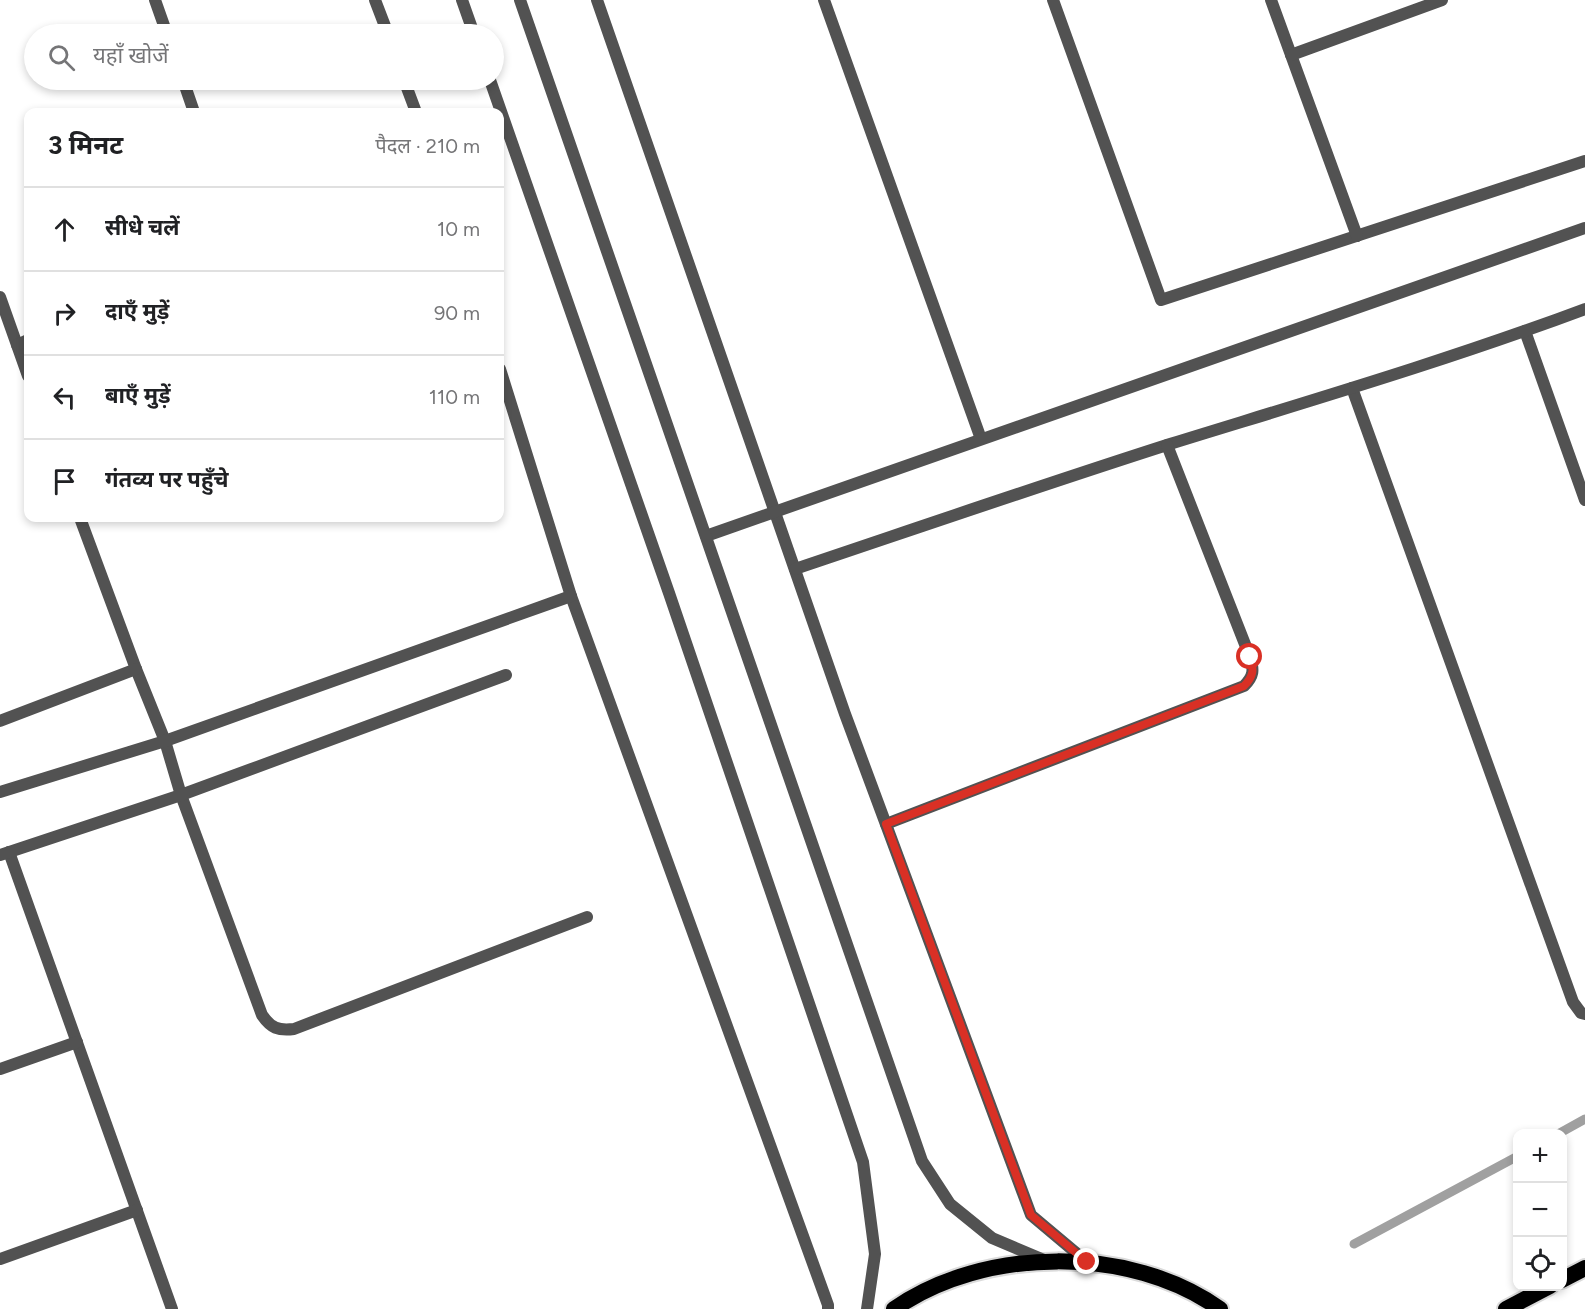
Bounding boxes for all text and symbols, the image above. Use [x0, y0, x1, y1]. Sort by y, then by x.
search box [24, 24, 504, 90]
icon: search [45, 41, 78, 74]
text: यहाँ खोजें [93, 42, 169, 69]
text: 3 मिनट [48, 129, 123, 161]
text: पैदल · 210 m [375, 134, 480, 158]
icon: ahead [48, 213, 81, 246]
text: सीधे चलें [105, 214, 180, 241]
text: 10 m [437, 217, 480, 241]
icon: right [48, 297, 81, 330]
text: दाएँ मुड़ें [105, 298, 169, 325]
text: 90 m [434, 301, 480, 325]
icon: left [48, 381, 81, 414]
text: बाएँ मुड़ें [105, 382, 171, 409]
text: 110 m [429, 385, 480, 409]
icon: arrive [48, 465, 81, 498]
text: गंतव्य पर पहुँचे [105, 466, 229, 493]
route start [1236, 643, 1262, 669]
map controls [1513, 1129, 1567, 1291]
button: + [1513, 1129, 1567, 1183]
button: − [1513, 1183, 1567, 1237]
button: locate [1513, 1237, 1567, 1291]
route end [1073, 1248, 1099, 1274]

